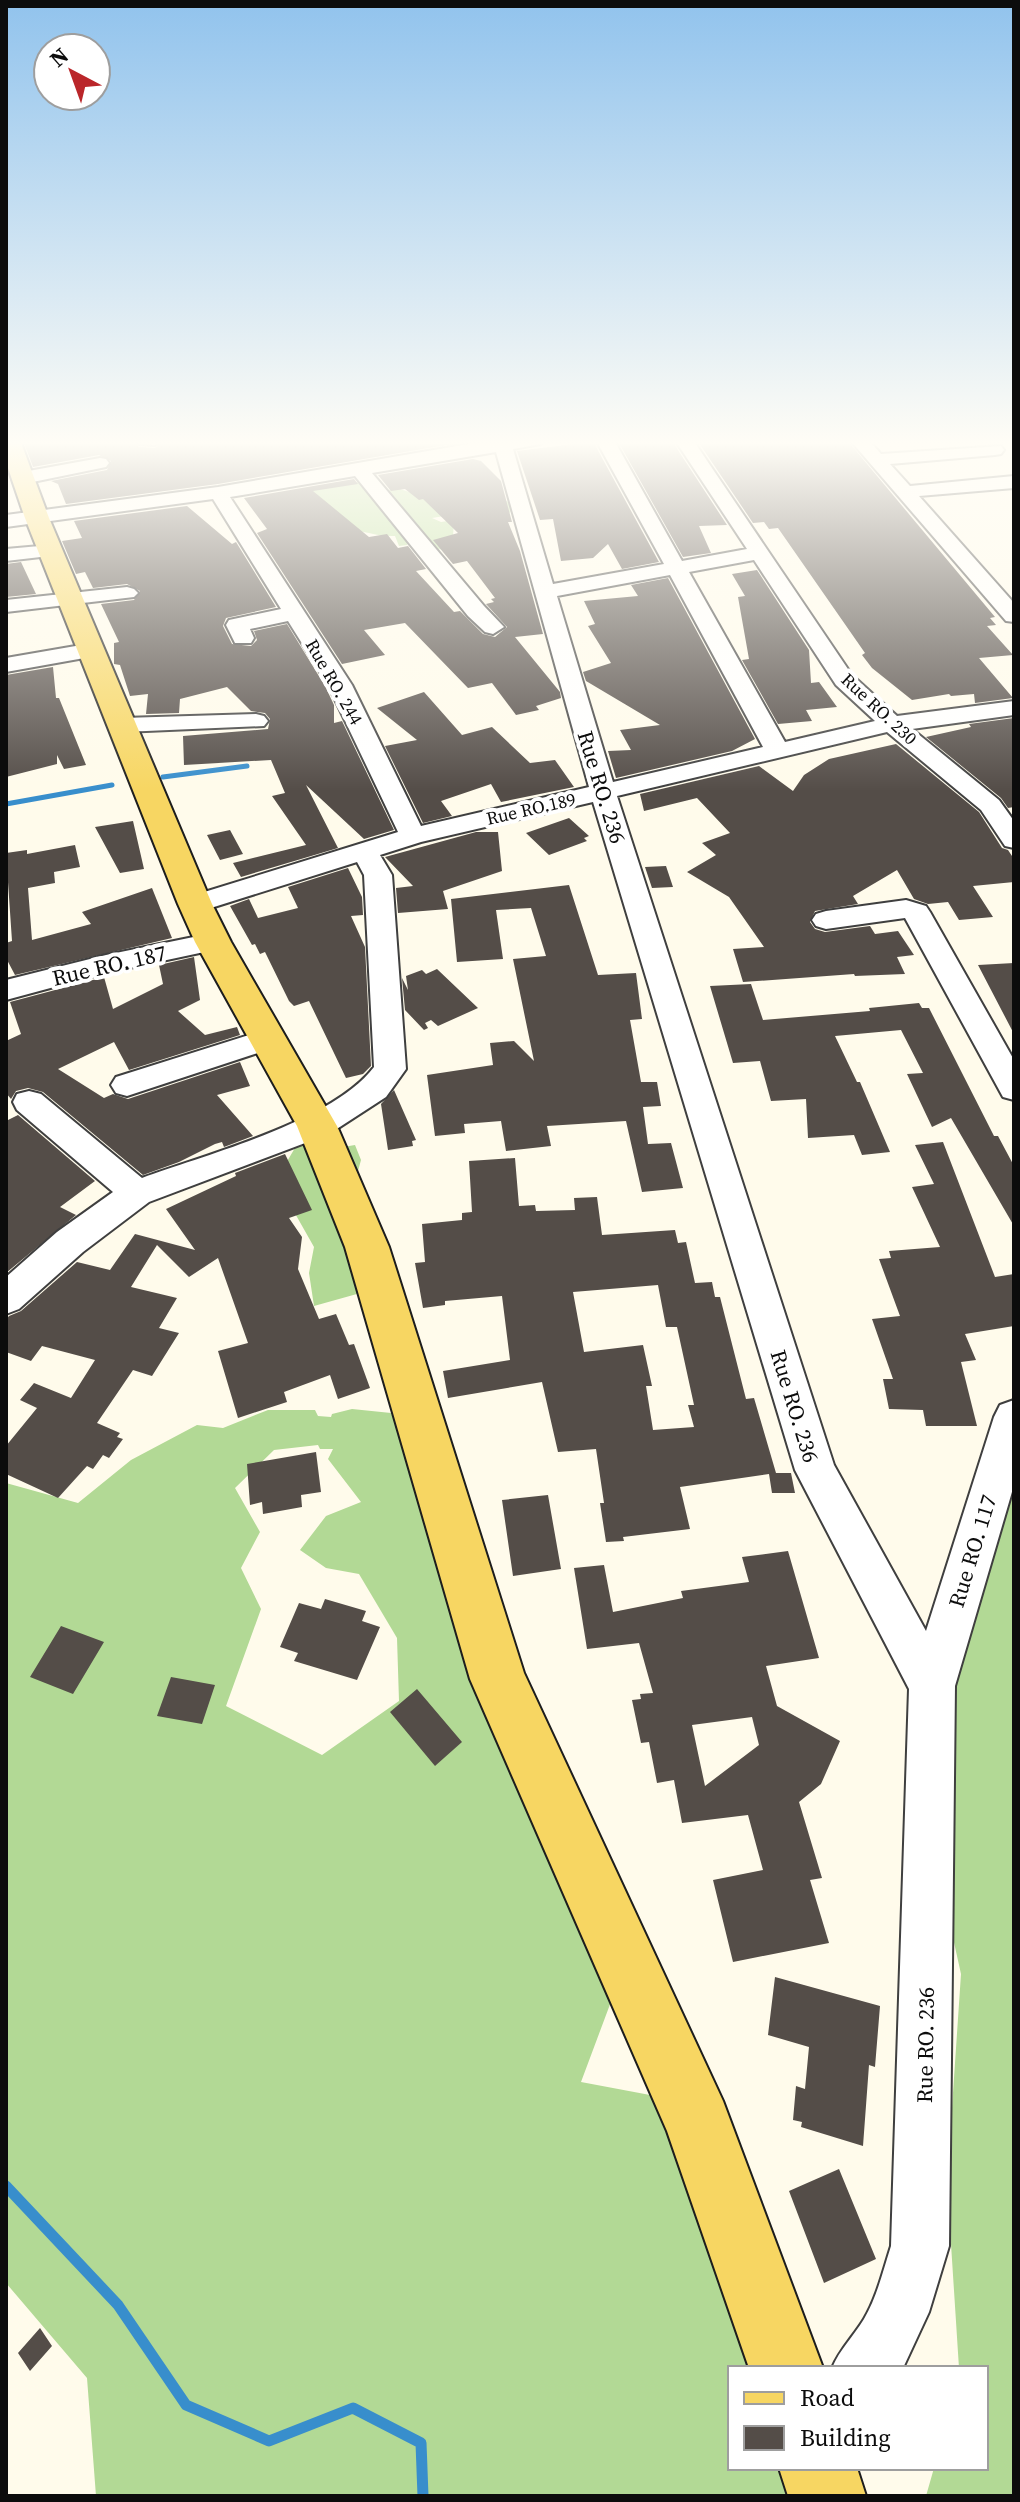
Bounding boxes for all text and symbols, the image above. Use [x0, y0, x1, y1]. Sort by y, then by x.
north arrow [32, 32, 112, 112]
text: N [43, 40, 75, 73]
street label: Rue RO. 244 [300, 634, 369, 729]
street label: Rue RO. 230 [836, 667, 923, 750]
street label: Rue RO. 236 [571, 727, 633, 847]
street label: Rue RO.189 [484, 786, 578, 831]
street label: Rue RO. 187 [49, 937, 169, 993]
street label: Rue RO. 236 [764, 1346, 826, 1466]
street label: Rue RO. 117 [941, 1491, 1003, 1611]
street label: Rue RO. 236 [909, 1987, 941, 2103]
legend [728, 2366, 988, 2470]
text: Road [800, 2381, 855, 2414]
text: Building [800, 2421, 891, 2454]

